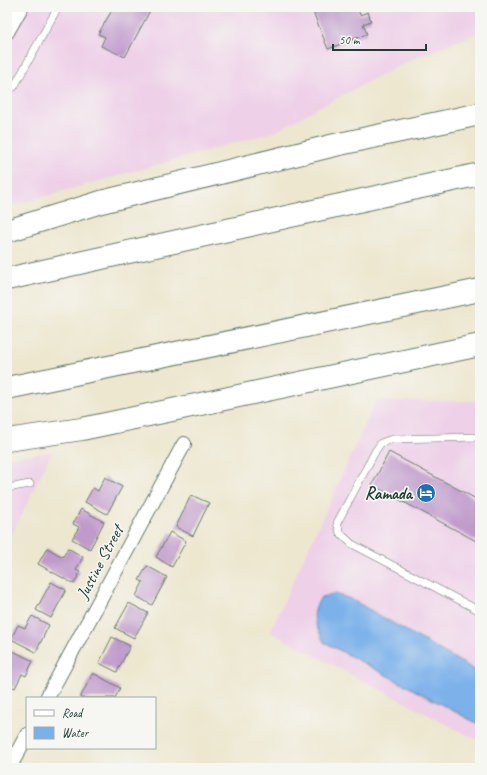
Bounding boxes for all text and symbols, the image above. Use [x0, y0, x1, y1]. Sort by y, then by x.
scale bar [333, 26, 426, 52]
text: 50 m [339, 32, 361, 48]
hotel icon: Ramada [415, 482, 437, 504]
place label: Ramada [365, 483, 414, 504]
street label: Justine Street [71, 520, 129, 603]
legend [26, 697, 156, 749]
text: Road [62, 705, 84, 721]
text: Water [62, 725, 90, 741]

